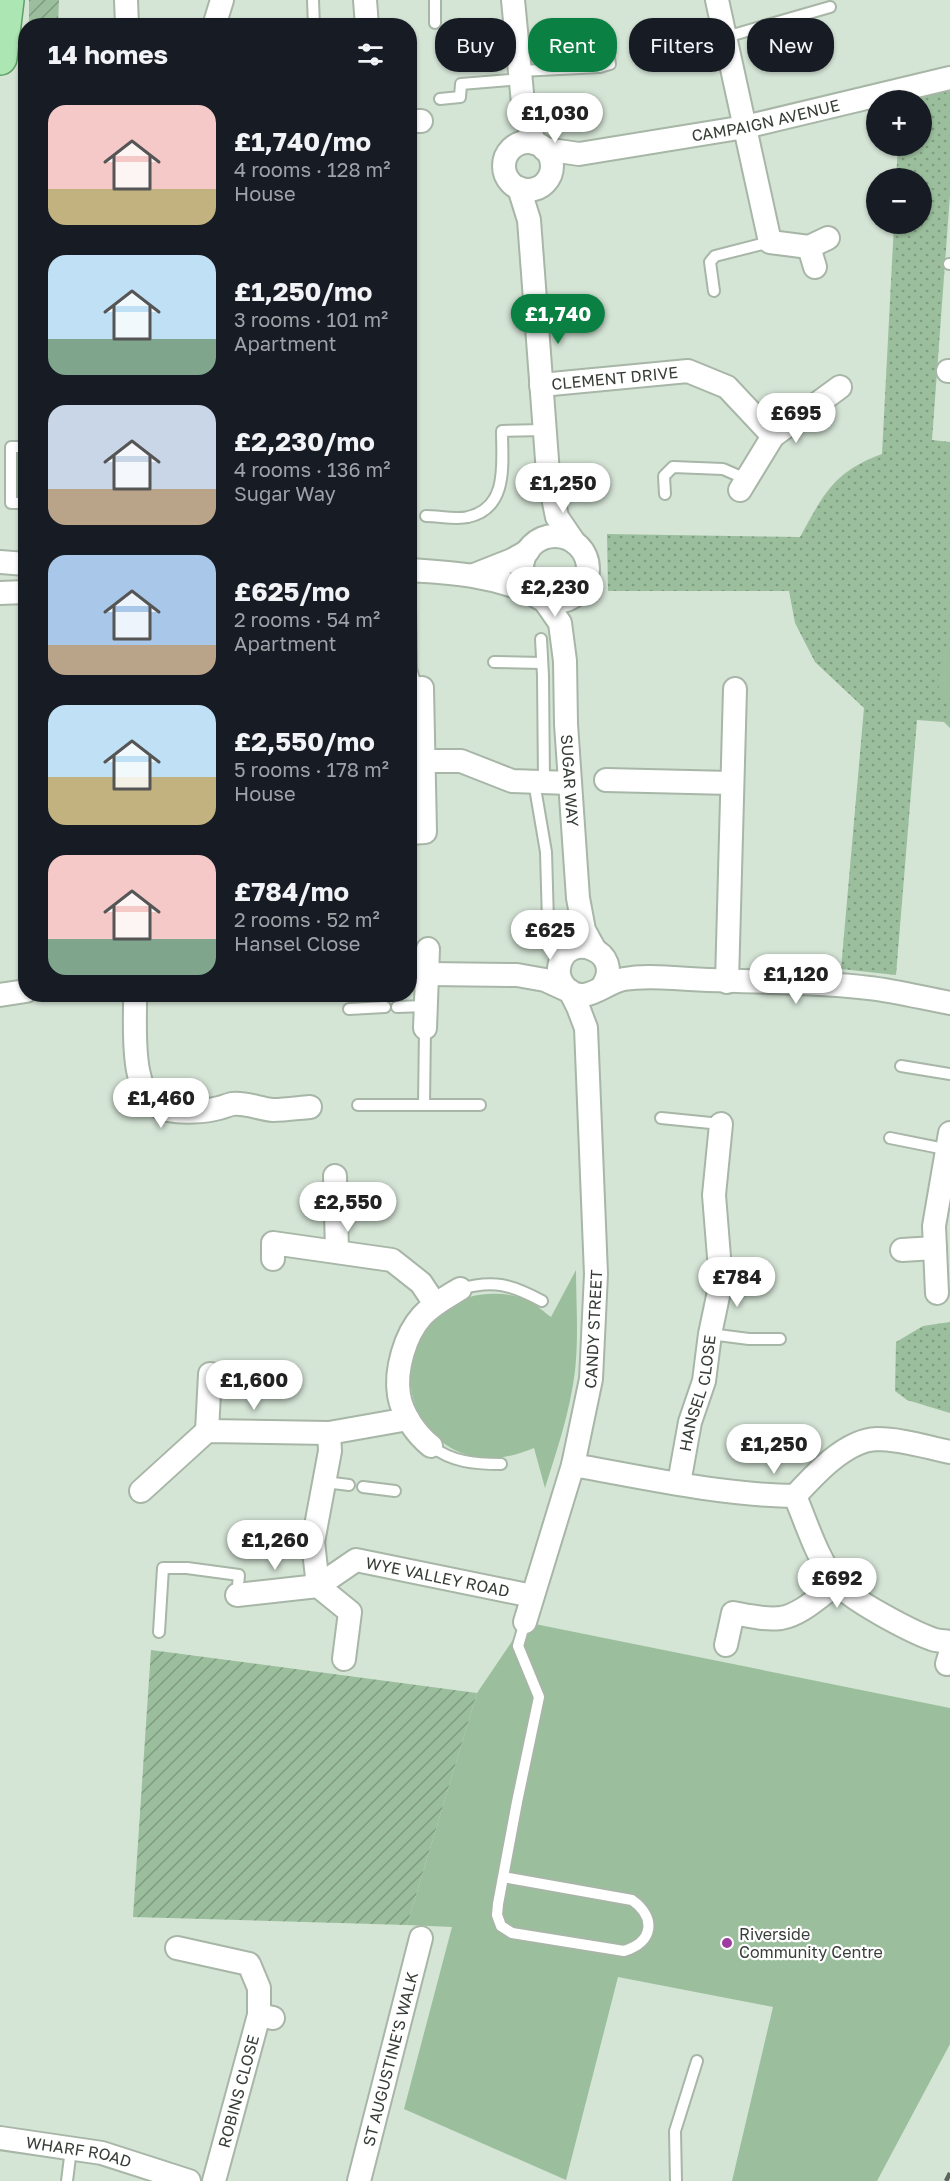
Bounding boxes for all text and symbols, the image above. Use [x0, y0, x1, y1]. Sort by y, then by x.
chip: Buy [435, 18, 516, 72]
chip: Rent [528, 18, 617, 72]
chip: Filters [629, 18, 735, 72]
chip: New [747, 18, 834, 72]
icon: filters [354, 38, 387, 71]
text: 14 homes [48, 39, 168, 70]
map controls [866, 90, 932, 234]
button: + [866, 90, 932, 156]
pin: £1,030 [506, 93, 604, 144]
street label: CAMPAIGN AVENUE [690, 95, 842, 146]
text: £1,030 [521, 100, 589, 124]
text: £1,740/mo [234, 126, 371, 157]
icon: home [96, 129, 168, 201]
text: 4 rooms · 128 m² [234, 157, 391, 181]
button: − [866, 168, 932, 234]
text: House [234, 181, 296, 205]
text: £1,250/mo [234, 276, 372, 307]
icon: home [96, 279, 168, 351]
pin: £1,740 [509, 294, 607, 345]
text: £1,740 [525, 301, 591, 325]
text: 3 rooms · 101 m² [234, 307, 388, 331]
text: Apartment [234, 331, 337, 355]
street label: CLEMENT DRIVE [550, 362, 679, 394]
pin: £695 [760, 393, 832, 444]
text: £695 [771, 400, 821, 424]
text: £2,230/mo [234, 426, 375, 457]
icon: home [96, 429, 168, 501]
text: 4 rooms · 136 m² [234, 457, 391, 481]
pin: £1,250 [514, 463, 612, 514]
text: £1,250 [529, 470, 597, 494]
text: Sugar Way [234, 481, 336, 505]
pin: £2,230 [506, 567, 604, 618]
text: £2,230 [520, 574, 590, 598]
text: £625/mo [234, 576, 350, 607]
icon: home [96, 579, 168, 651]
text: 2 rooms · 54 m² [234, 607, 380, 631]
text: Apartment [234, 631, 337, 655]
text: £2,550/mo [234, 726, 375, 757]
icon: home [96, 729, 168, 801]
street label: SUGAR WAY [557, 734, 583, 828]
text: 5 rooms · 178 m² [234, 757, 389, 781]
text: House [234, 781, 296, 805]
text: £784/mo [234, 876, 349, 907]
icon: home [96, 879, 168, 951]
text: 2 rooms · 52 m² [234, 907, 380, 931]
pin: £625 [514, 910, 586, 961]
text: £625 [525, 917, 575, 941]
text: Hansel Close [234, 931, 360, 955]
pin: £1,120 [747, 954, 845, 1005]
text: £1,120 [763, 961, 829, 985]
pin: £1,460 [112, 1078, 210, 1129]
text: £1,460 [127, 1085, 195, 1109]
pin: £2,550 [299, 1182, 397, 1233]
text: £2,550 [313, 1189, 383, 1213]
pin: £784 [701, 1257, 773, 1308]
text: £784 [712, 1264, 762, 1288]
street label: CANDY STREET [579, 1269, 606, 1390]
street label: HANSEL CLOSE [675, 1334, 720, 1453]
pin: £1,600 [205, 1360, 303, 1411]
text: £1,600 [220, 1367, 288, 1391]
pin: £1,250 [725, 1424, 823, 1475]
text: £1,250 [740, 1431, 808, 1455]
pin: £1,260 [226, 1520, 324, 1571]
text: £1,260 [241, 1527, 309, 1551]
street label: WYE VALLEY ROAD [364, 1552, 511, 1601]
pin: £692 [801, 1558, 873, 1609]
text: £692 [812, 1565, 862, 1589]
place label: Riverside Community Centre [739, 1924, 883, 1962]
marker: Riverside Community Centre [720, 1936, 734, 1950]
street label: ST AUGUSTINE'S WALK [358, 1970, 422, 2148]
street label: ROBINS CLOSE [213, 2033, 263, 2150]
street label: WHARF ROAD [25, 2132, 134, 2172]

